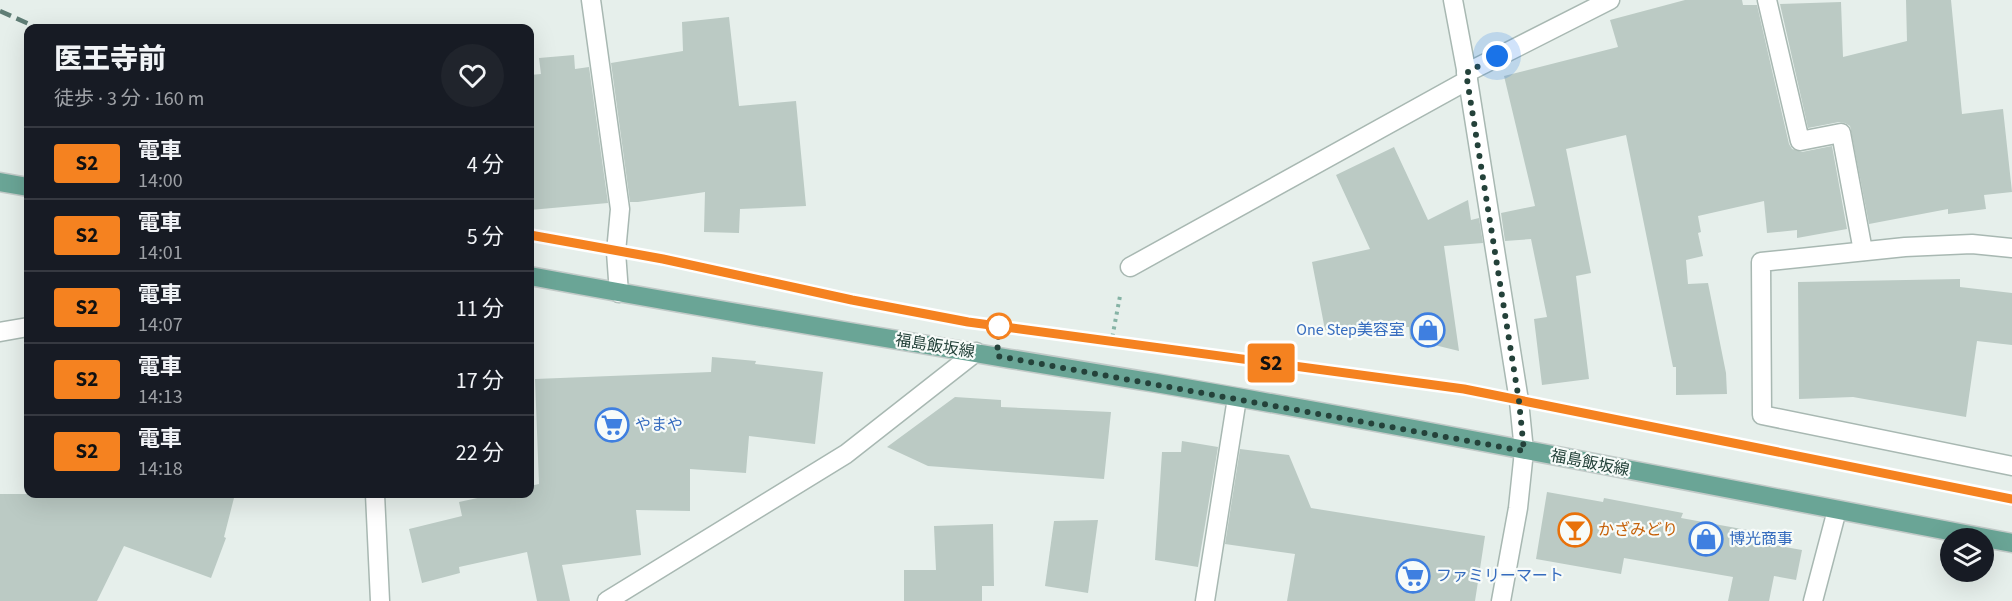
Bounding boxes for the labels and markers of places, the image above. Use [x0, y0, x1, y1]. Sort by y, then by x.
shop icon: One Step美容室 [1410, 312, 1446, 348]
unlabelled marker [986, 313, 1012, 339]
place label: One Step美容室 [1296, 319, 1405, 341]
supermarket icon: やまや [594, 407, 630, 443]
place label: やまや [635, 414, 683, 436]
bar icon: かざみどり [1557, 512, 1593, 548]
place label: かざみどり [1598, 519, 1678, 541]
shop icon: 博光商事 [1688, 521, 1724, 557]
place label: 博光商事 [1729, 528, 1793, 550]
supermarket icon: ファミリーマート [1395, 558, 1431, 594]
place label: ファミリーマート [1436, 565, 1564, 587]

